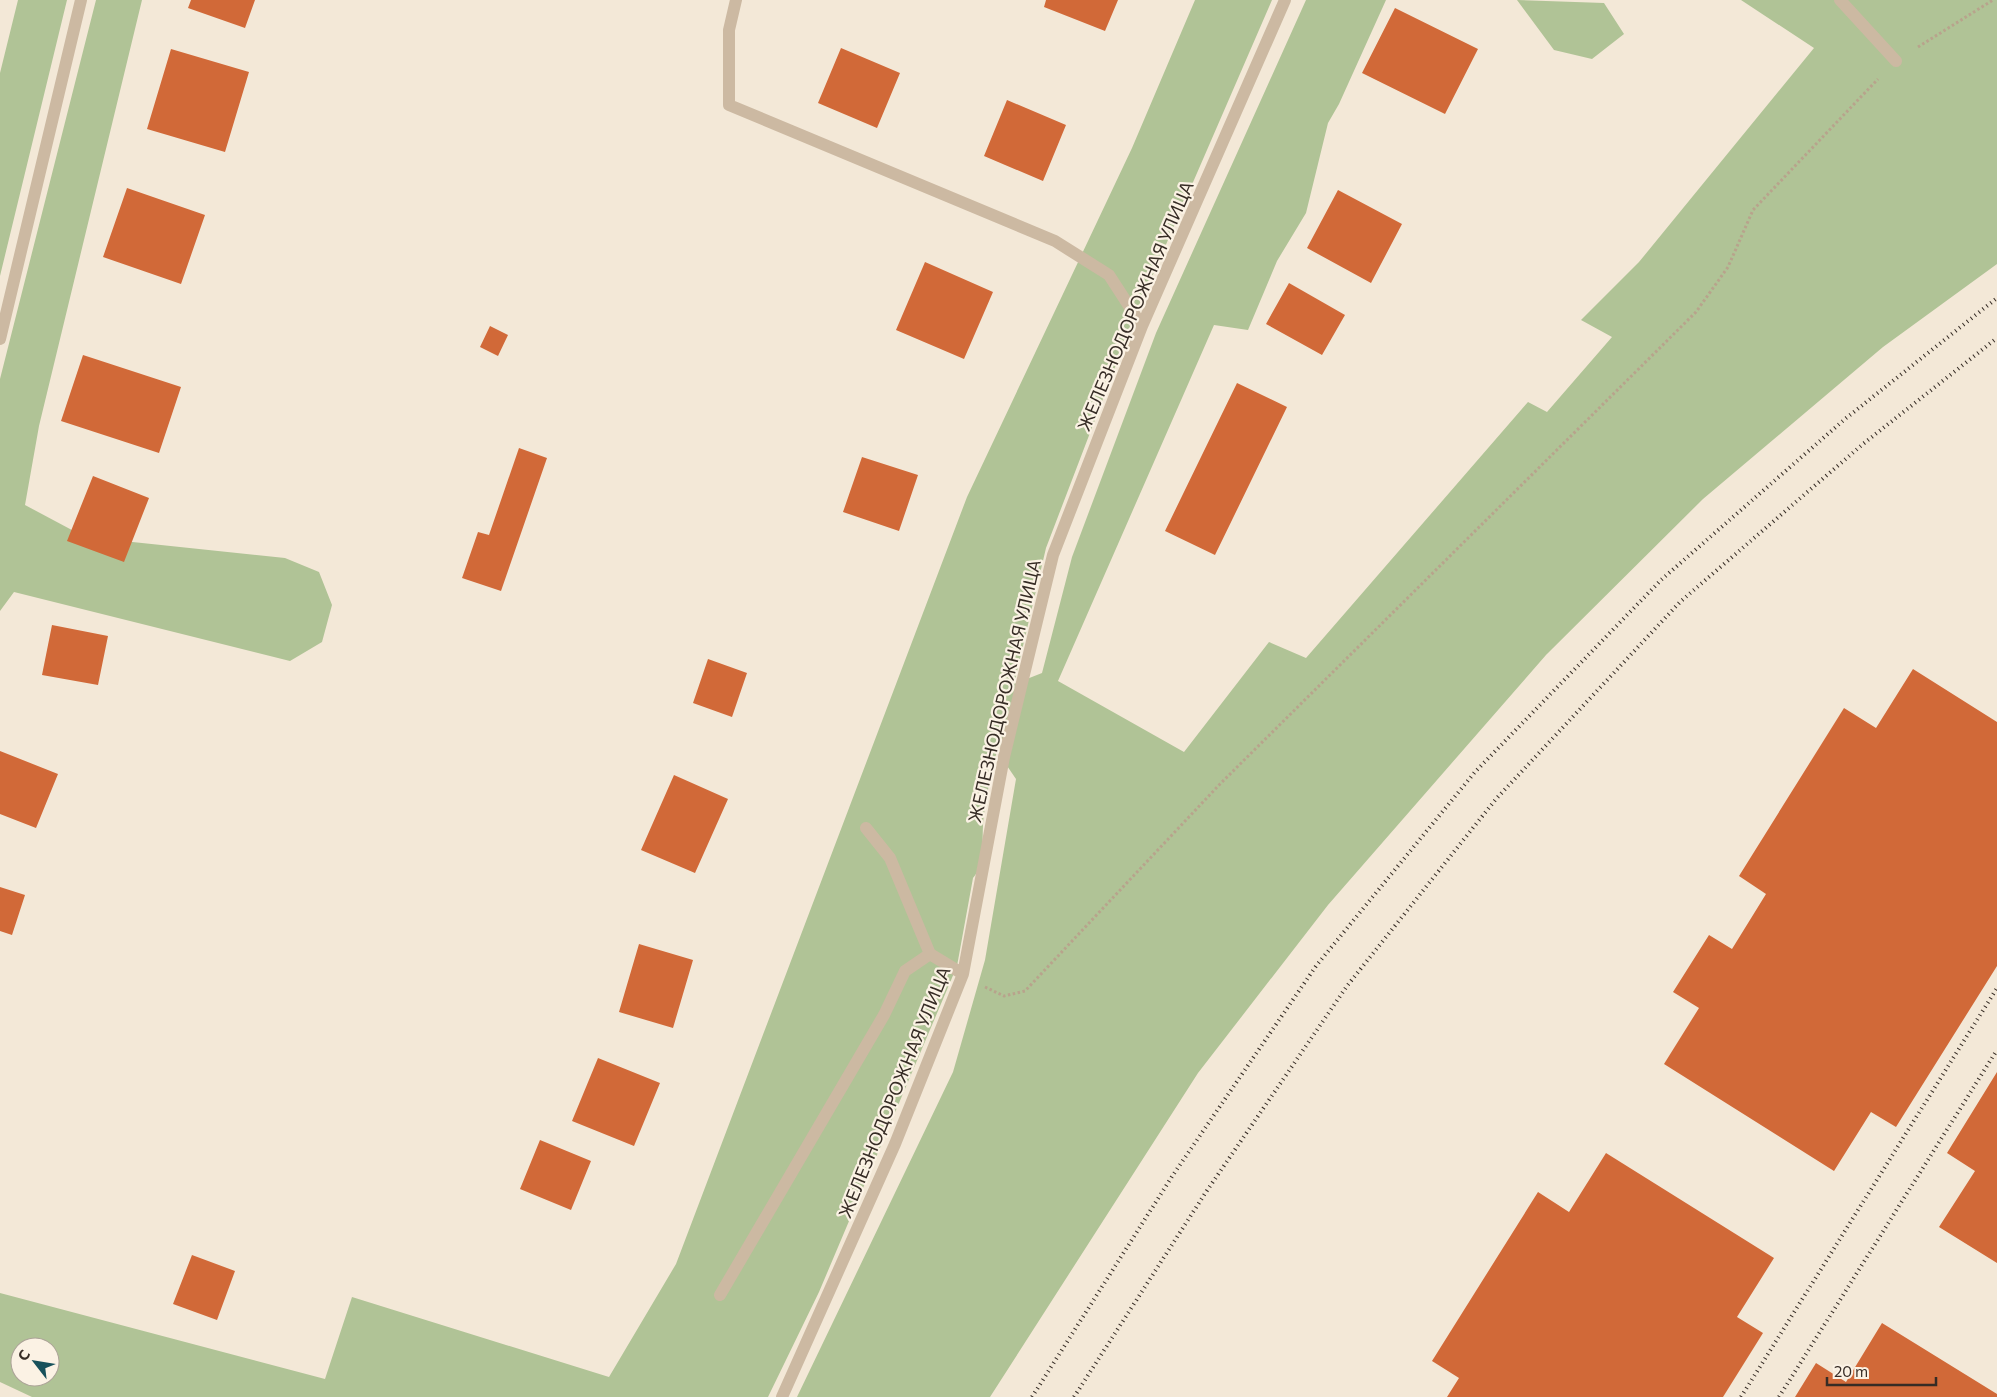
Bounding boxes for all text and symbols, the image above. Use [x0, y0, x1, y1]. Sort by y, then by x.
street label: ЖЕЛЕЗНОДОРОЖНАЯ УЛИЦА [1072, 178, 1198, 434]
street label: ЖЕЛЕЗНОДОРОЖНАЯ УЛИЦА [963, 557, 1045, 825]
street label: ЖЕЛЕЗНОДОРОЖНАЯ УЛИЦА [833, 963, 955, 1221]
north arrow [10, 1337, 60, 1387]
text: С [14, 1347, 33, 1364]
scale bar [1827, 1354, 1936, 1386]
text: 20 m [1834, 1362, 1868, 1380]

